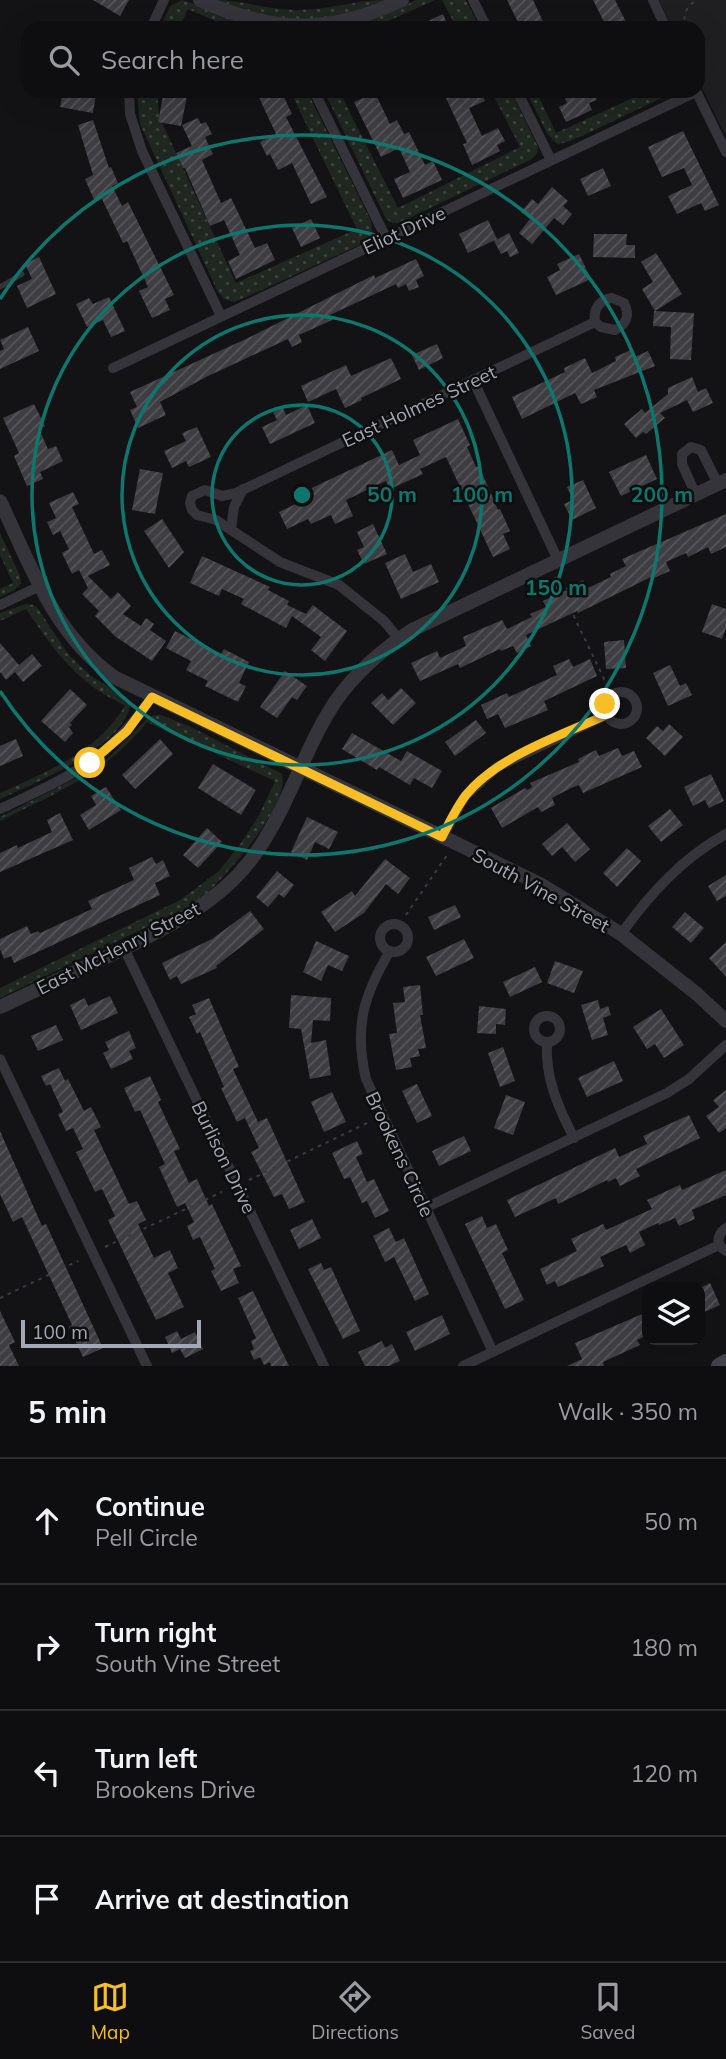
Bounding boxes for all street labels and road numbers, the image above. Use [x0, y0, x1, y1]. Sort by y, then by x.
street label: Eliot Drive [359, 200, 449, 260]
street label: East Holmes Street [338, 360, 500, 452]
street label: South Vine Street [468, 842, 614, 938]
street label: East McHenry Street [32, 896, 204, 1000]
street label: Brookens Circle [361, 1088, 439, 1220]
street label: Burlison Drive [186, 1097, 262, 1217]

